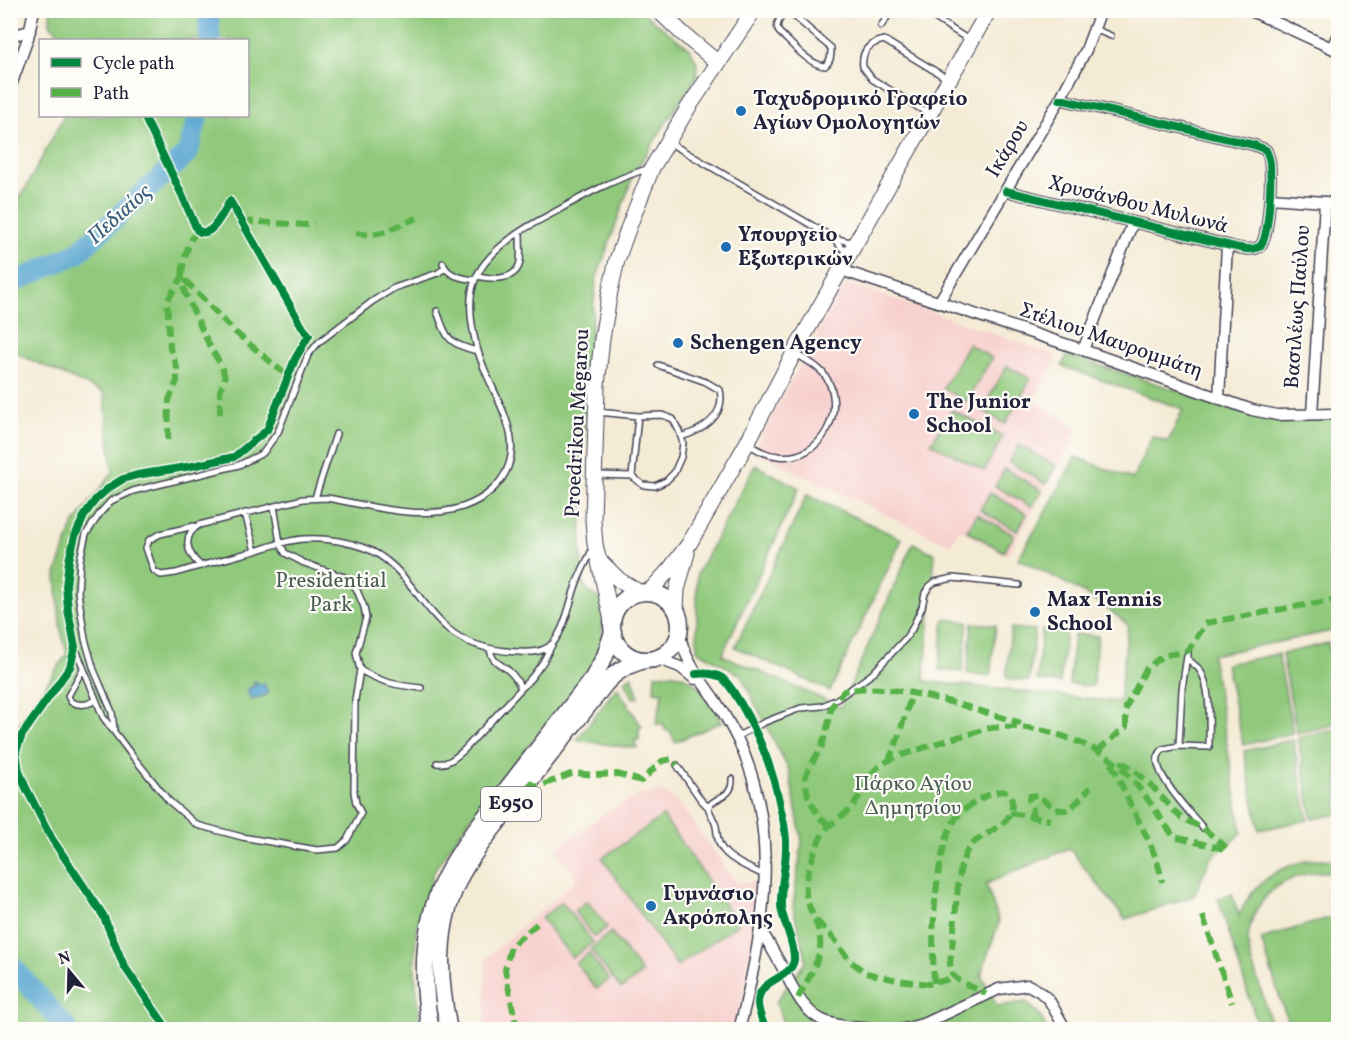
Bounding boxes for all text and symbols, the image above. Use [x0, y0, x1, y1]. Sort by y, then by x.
legend [39, 39, 249, 117]
text: Cycle path [93, 52, 175, 77]
text: Path [93, 82, 129, 107]
place label: Ταχυδρομικό Γραφείο Αγίων Ομολογητών [753, 85, 967, 138]
marker: Ταχυδρομικό Γραφείο Αγίων Ομολογητών [734, 104, 748, 118]
street label: Ικάρου [979, 114, 1037, 184]
street label: Χρυσάνθου Μυλωνά [1045, 169, 1231, 241]
water label: Πεδιαίος [81, 177, 159, 252]
place label: Υπουργείο Εξωτερικών [738, 221, 853, 274]
street label: Βασιλέως Παύλου [1278, 224, 1318, 390]
marker: Υπουργείο Εξωτερικών [719, 240, 733, 254]
street label: Στέλιου Μαυρομμάτη [1015, 296, 1207, 386]
street label: Proedrikou Megarou [559, 328, 597, 518]
place label: Schengen Agency [690, 329, 862, 358]
marker: Schengen Agency [671, 336, 685, 350]
place label: The Junior School [926, 388, 1031, 441]
marker: The Junior School [907, 407, 921, 421]
park label: Presidential Park [275, 567, 387, 620]
place label: Max Tennis School [1047, 586, 1162, 639]
marker: Max Tennis School [1028, 605, 1042, 619]
park label: Πάρκο Αγίου Δημητρίου [854, 770, 972, 823]
road number: E950 [481, 787, 541, 821]
place label: Γυμνάσιο Ακρόπολης [663, 880, 773, 933]
marker: Γυμνάσιο Ακρόπολης [644, 899, 658, 913]
north arrow [39, 941, 99, 1001]
text: N [56, 946, 74, 971]

